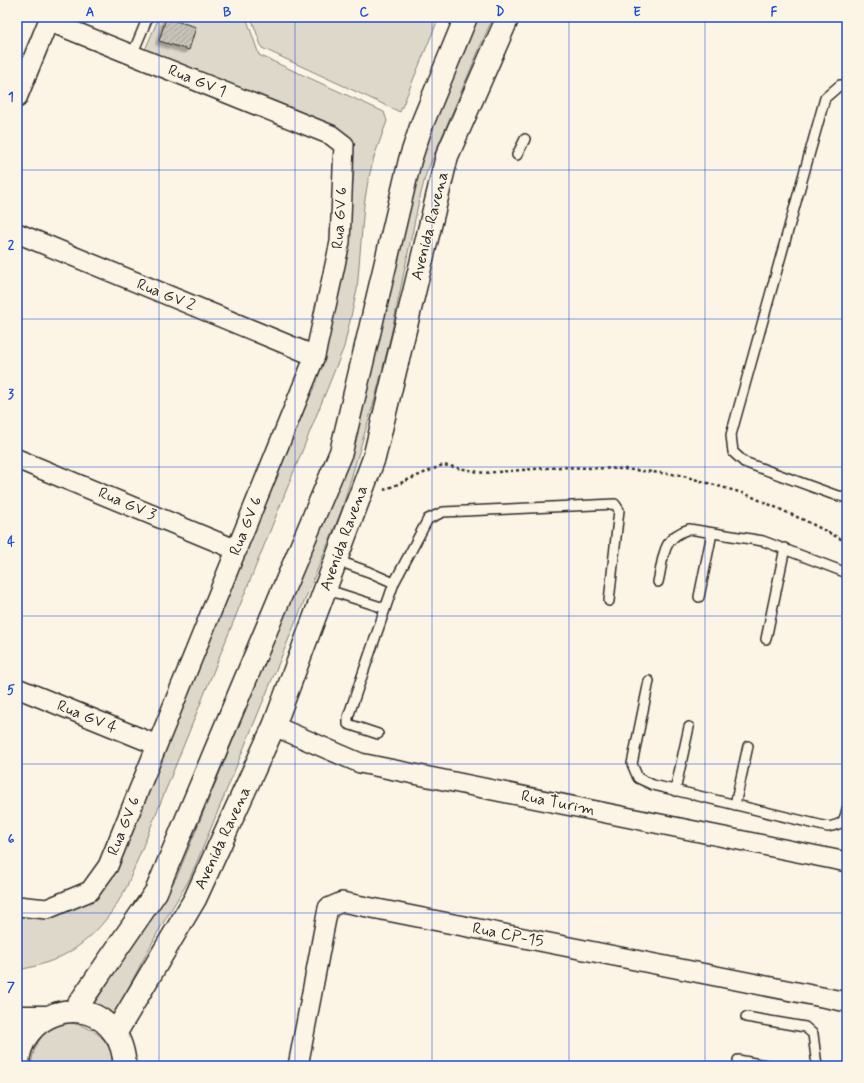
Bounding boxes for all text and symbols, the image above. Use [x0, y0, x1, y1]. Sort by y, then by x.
text: A [86, 4, 94, 21]
text: B [223, 4, 232, 21]
text: C [359, 4, 369, 21]
text: D [496, 4, 505, 21]
text: E [633, 4, 641, 21]
text: F [771, 4, 778, 21]
street label: Rua GV 1 [165, 60, 229, 102]
text: 1 [8, 89, 14, 106]
street label: Avenida Ravena [406, 169, 454, 283]
street label: Rua GV 6 [327, 186, 353, 250]
text: 2 [8, 237, 15, 254]
street label: Rua GV 2 [134, 274, 199, 316]
text: 3 [8, 386, 14, 403]
street label: Rua GV 3 [95, 482, 159, 526]
street label: Avenida Ravena [315, 482, 373, 594]
street label: Rua GV 6 [225, 493, 267, 559]
text: 4 [7, 534, 15, 551]
text: 5 [7, 682, 15, 699]
street label: Rua GV 4 [54, 695, 120, 739]
street label: Avenida Ravena [190, 783, 256, 893]
street label: Rua Turim [519, 786, 597, 820]
street label: Rua GV 6 [103, 793, 145, 859]
text: 6 [8, 831, 15, 848]
street label: Rua CP-15 [471, 918, 545, 952]
text: 7 [7, 979, 15, 996]

